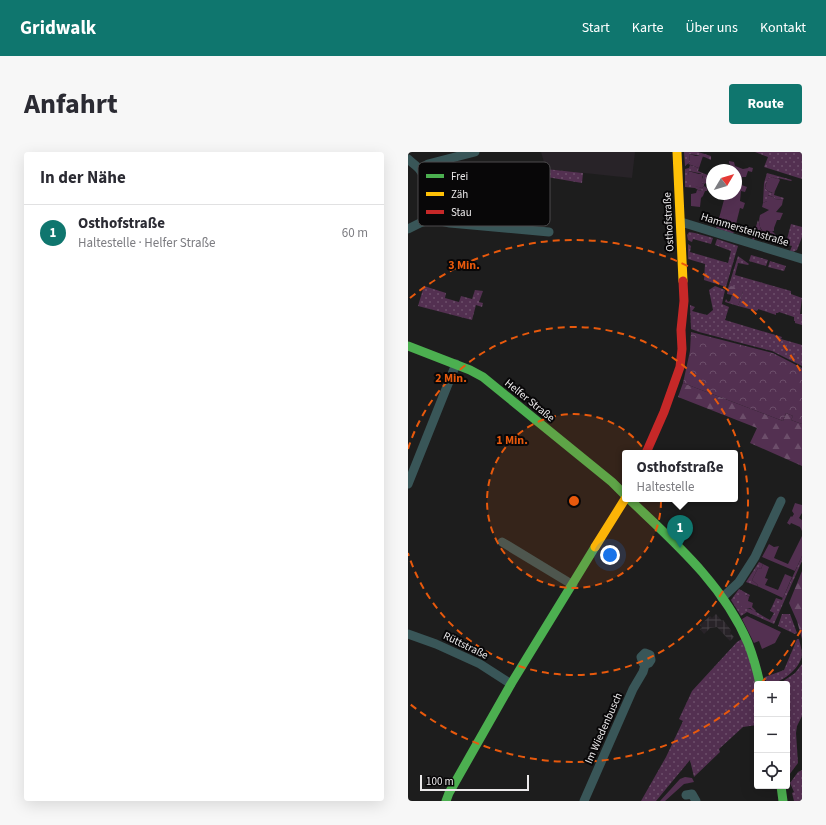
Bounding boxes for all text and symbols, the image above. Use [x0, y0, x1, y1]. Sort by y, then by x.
text: Gridwalk [20, 15, 96, 42]
text: Start [582, 18, 610, 38]
text: Karte [632, 18, 663, 38]
text: Über uns [685, 18, 738, 38]
text: Kontakt [760, 18, 806, 38]
text: Anfahrt [24, 84, 118, 124]
button: Route [729, 84, 802, 124]
legend [418, 162, 550, 226]
north arrow [706, 164, 742, 200]
text: In der Nähe [40, 166, 126, 190]
text: Frei [451, 169, 468, 184]
text: Zäh [451, 187, 468, 202]
street label: Osthofstraße [659, 191, 678, 252]
text: Stau [451, 205, 472, 220]
street label: Hammersteinstraße [699, 209, 791, 250]
text: Osthofstraße [78, 213, 165, 234]
text: 1 [50, 224, 56, 242]
text: 60 m [342, 224, 368, 242]
text: Haltestelle · Helfer Straße [78, 234, 216, 252]
text: 3 Min. [448, 257, 480, 274]
text: 2 Min. [435, 370, 467, 387]
street label: Helfer Straße [502, 376, 558, 426]
text: 1 Min. [496, 432, 528, 449]
popup [622, 450, 738, 502]
text: Osthofstraße [637, 457, 723, 478]
text: Haltestelle [637, 478, 694, 496]
centre of rings [567, 494, 581, 508]
pin: 1 [667, 515, 693, 548]
your location [600, 545, 620, 565]
street label: Rüttstraße [441, 628, 491, 663]
map controls [754, 681, 790, 789]
button: + [754, 681, 790, 717]
street label: Im Wiedenbusch [581, 690, 626, 766]
button: − [754, 717, 790, 753]
button: locate [754, 753, 790, 789]
scale bar [420, 773, 529, 792]
text: 100 m [426, 774, 454, 789]

